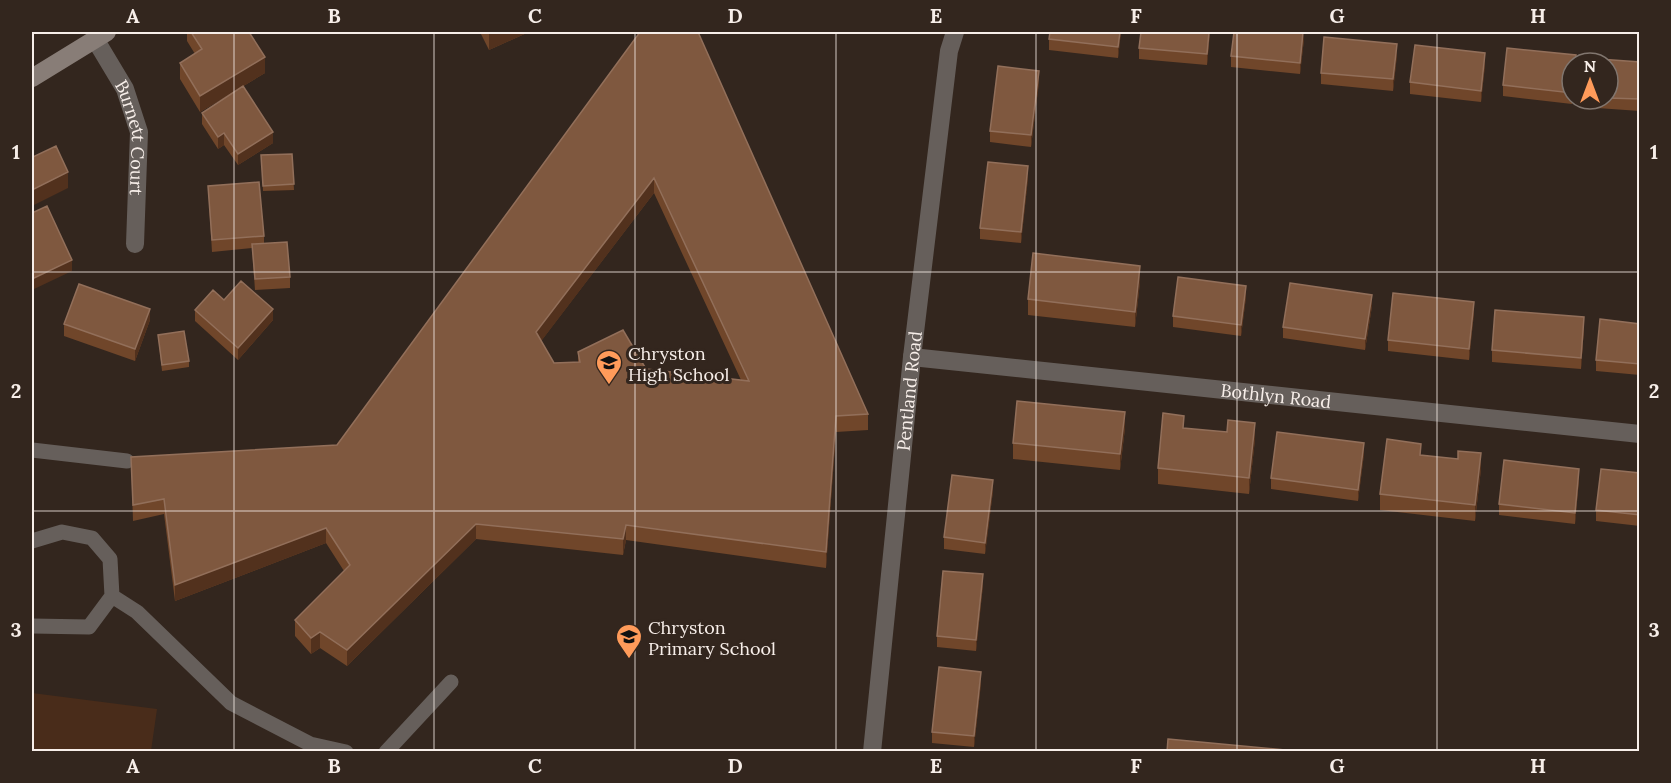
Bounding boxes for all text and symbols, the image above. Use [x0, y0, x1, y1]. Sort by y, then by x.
text: A [126, 3, 140, 28]
text: B [327, 3, 341, 28]
text: C [528, 3, 542, 28]
text: D [727, 3, 743, 28]
text: E [930, 3, 942, 28]
text: F [1130, 3, 1142, 28]
text: G [1329, 3, 1345, 28]
text: H [1530, 3, 1546, 28]
north arrow [1560, 51, 1620, 111]
text: N [1584, 56, 1596, 76]
street label: Burnett Court [110, 75, 151, 196]
text: 1 [12, 139, 20, 164]
text: 1 [1650, 139, 1658, 164]
street label: Pentland Road [891, 329, 927, 452]
place label: Chryston High School [628, 342, 729, 386]
school or university icon: Chryston High School [594, 348, 624, 386]
text: 2 [11, 378, 21, 403]
street label: Bothlyn Road [1219, 378, 1333, 413]
text: 2 [1649, 378, 1659, 403]
place label: Chryston Primary School [648, 616, 776, 660]
text: 3 [10, 617, 22, 642]
text: 3 [1648, 617, 1660, 642]
school or university icon: Chryston Primary School [614, 622, 644, 660]
text: A [126, 753, 140, 778]
text: B [327, 753, 341, 778]
text: C [528, 753, 542, 778]
text: D [727, 753, 743, 778]
text: E [930, 753, 942, 778]
text: F [1130, 753, 1142, 778]
text: G [1329, 753, 1345, 778]
text: H [1530, 753, 1546, 778]

